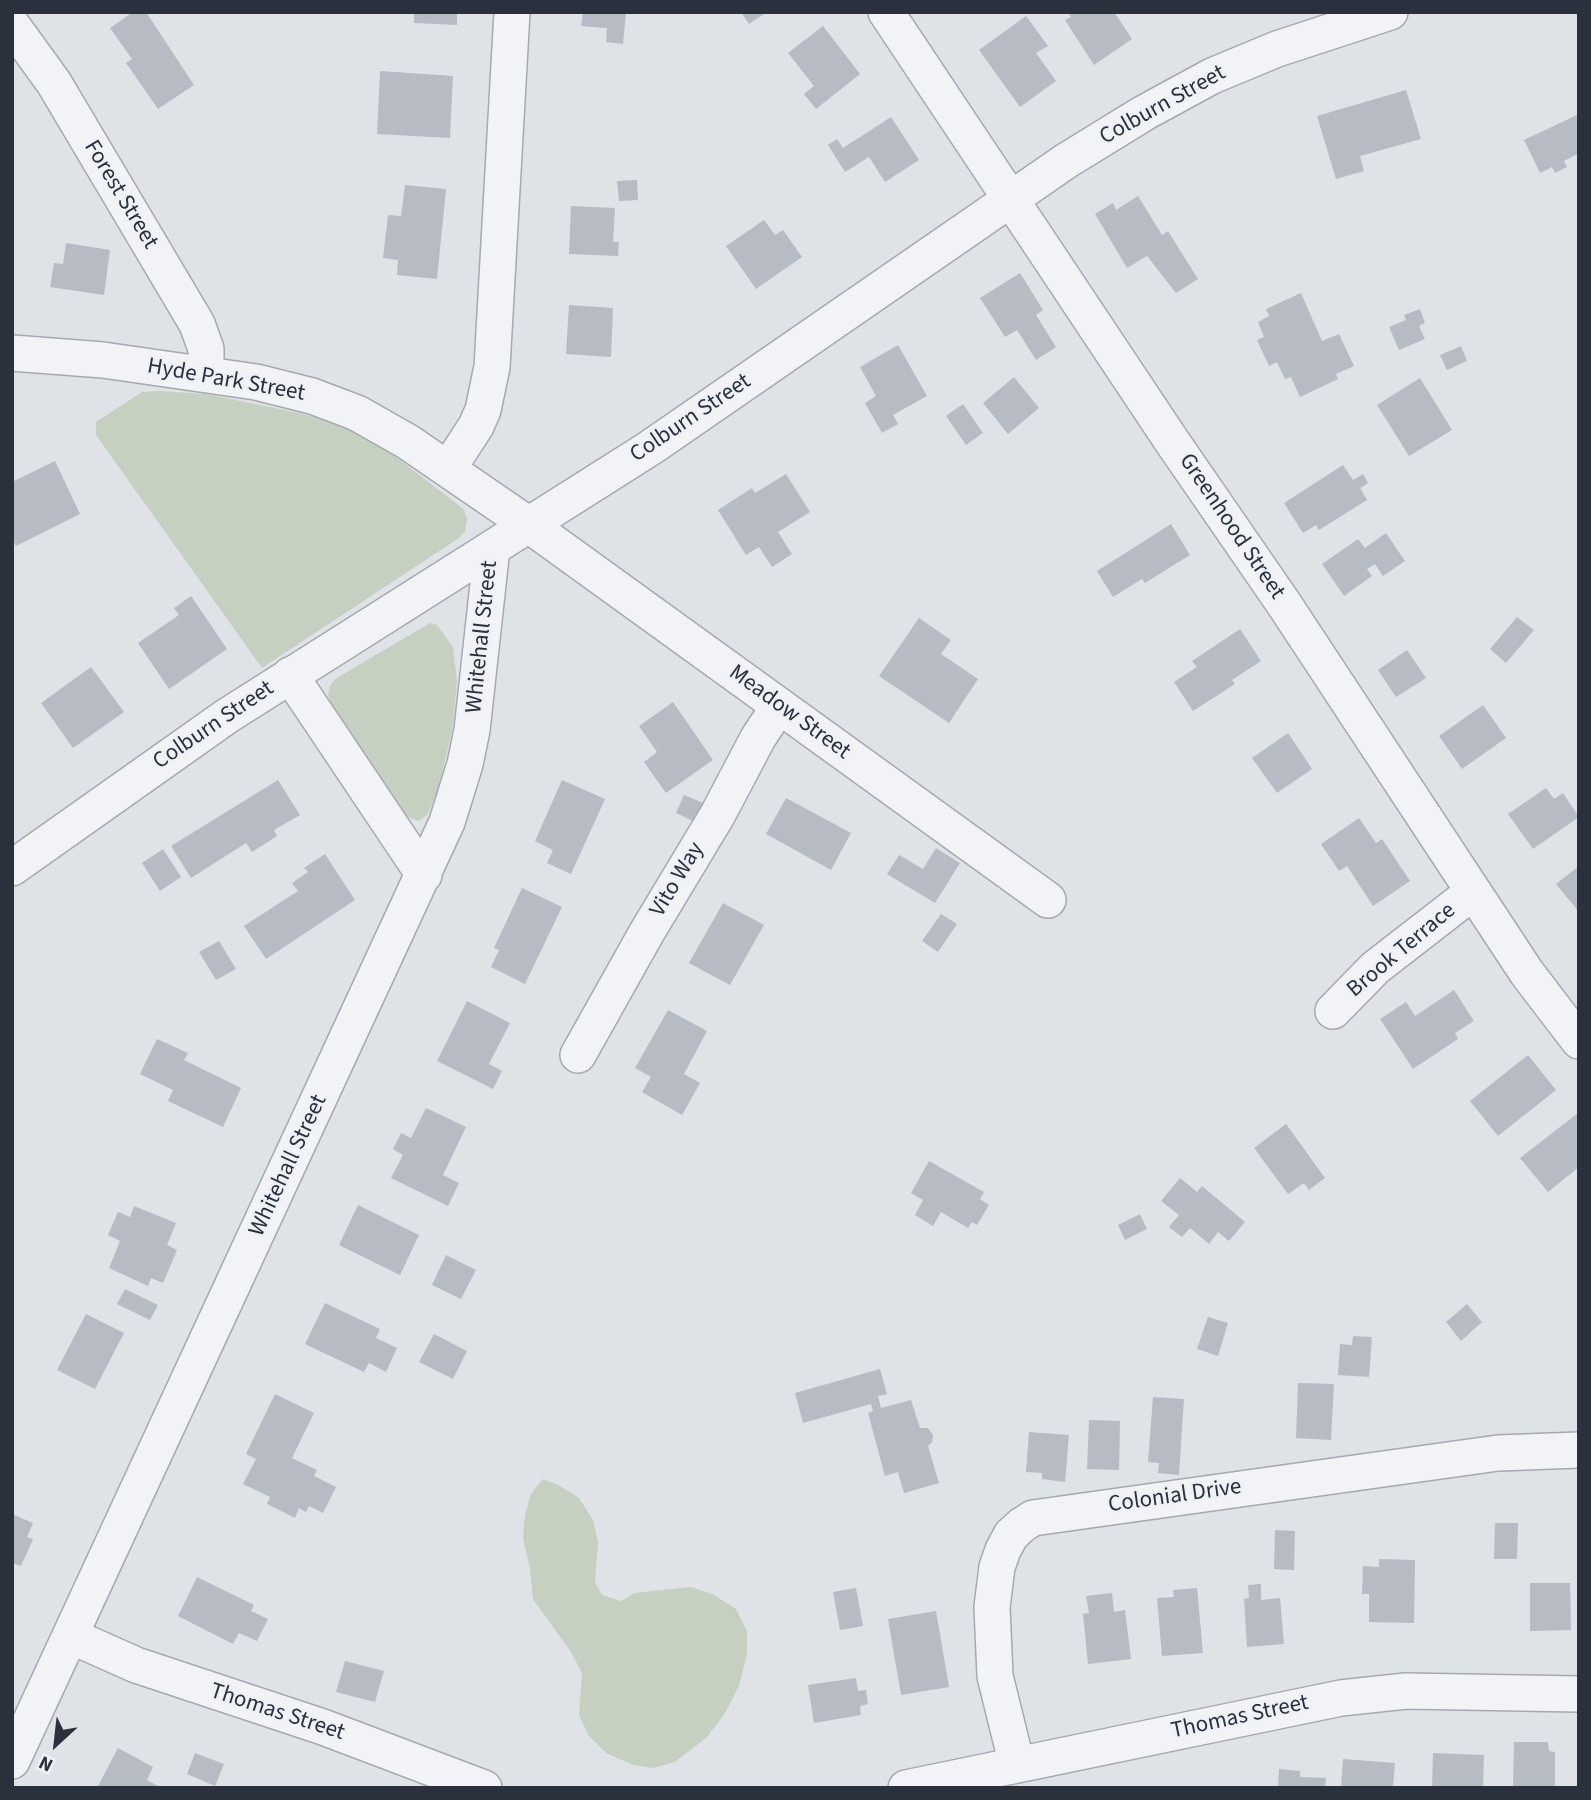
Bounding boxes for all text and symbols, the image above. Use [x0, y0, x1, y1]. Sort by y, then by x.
street label: Colburn Street [1095, 60, 1231, 152]
street label: Forest Street [77, 136, 163, 254]
street label: Hyde Park Street [145, 354, 307, 408]
street label: Colburn Street [625, 369, 757, 469]
street label: Greenhood Street [1172, 449, 1290, 605]
street label: Whitehall Street [461, 559, 505, 715]
street label: Meadow Street [723, 660, 855, 766]
street label: Colburn Street [148, 676, 280, 776]
street label: Vito Way [645, 838, 711, 922]
street label: Brook Terrace [1342, 898, 1462, 1004]
street label: Whitehall Street [244, 1091, 334, 1241]
street label: Colonial Drive [1107, 1474, 1243, 1520]
street label: Thomas Street [206, 1678, 348, 1748]
street label: Thomas Street [1169, 1690, 1311, 1746]
north arrow [21, 1709, 91, 1779]
text: N [34, 1748, 58, 1778]

